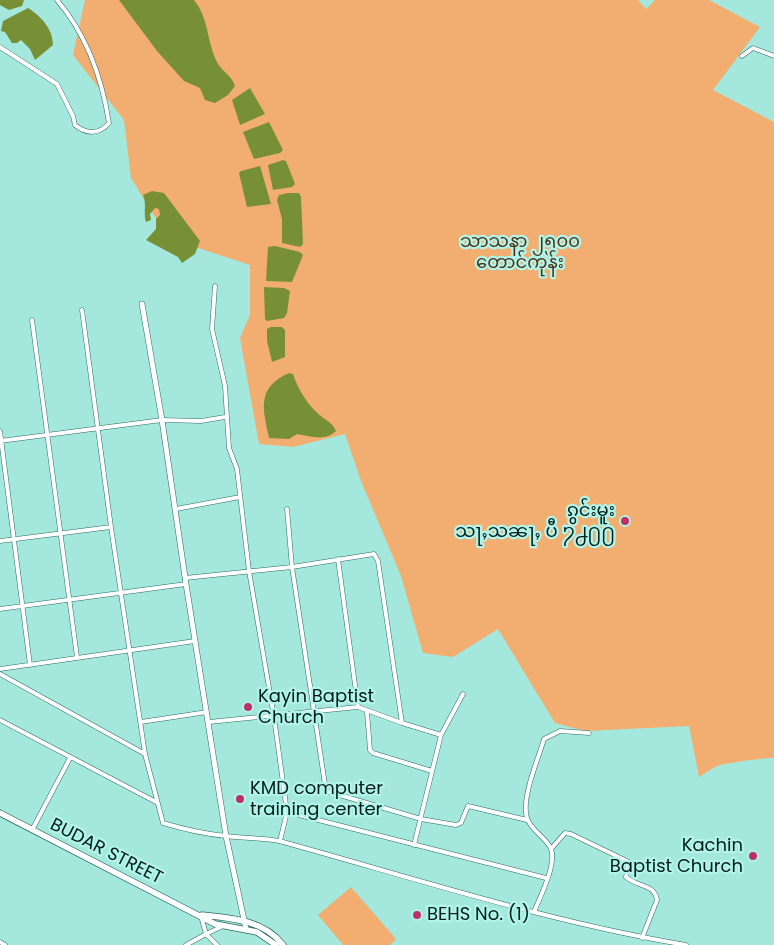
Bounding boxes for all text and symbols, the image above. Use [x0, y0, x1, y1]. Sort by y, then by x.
park label: သာသနာ ၂၅၀၀ တောင်ကုန်း [460, 231, 580, 274]
place label: ၵွင်းမူး သႃႇသၼႃႇ ပီ ႒႕႐႐ [455, 500, 615, 542]
marker: ၵွင်းမူး သႃႇသၼႃႇ ပီ ႒႕႐႐ [619, 515, 631, 527]
place label: Kayin Baptist Church [258, 686, 374, 729]
marker: Kayin Baptist Church [242, 701, 254, 713]
place label: KMD computer training center [250, 778, 383, 821]
marker: KMD computer training center [234, 793, 246, 805]
street label: BUDAR STREET [46, 814, 166, 890]
place label: Kachin Baptist Church [610, 835, 743, 878]
marker: Kachin Baptist Church [747, 850, 759, 862]
place label: BEHS No. (1) [427, 904, 530, 926]
marker: BEHS No. (1) [411, 909, 423, 921]

